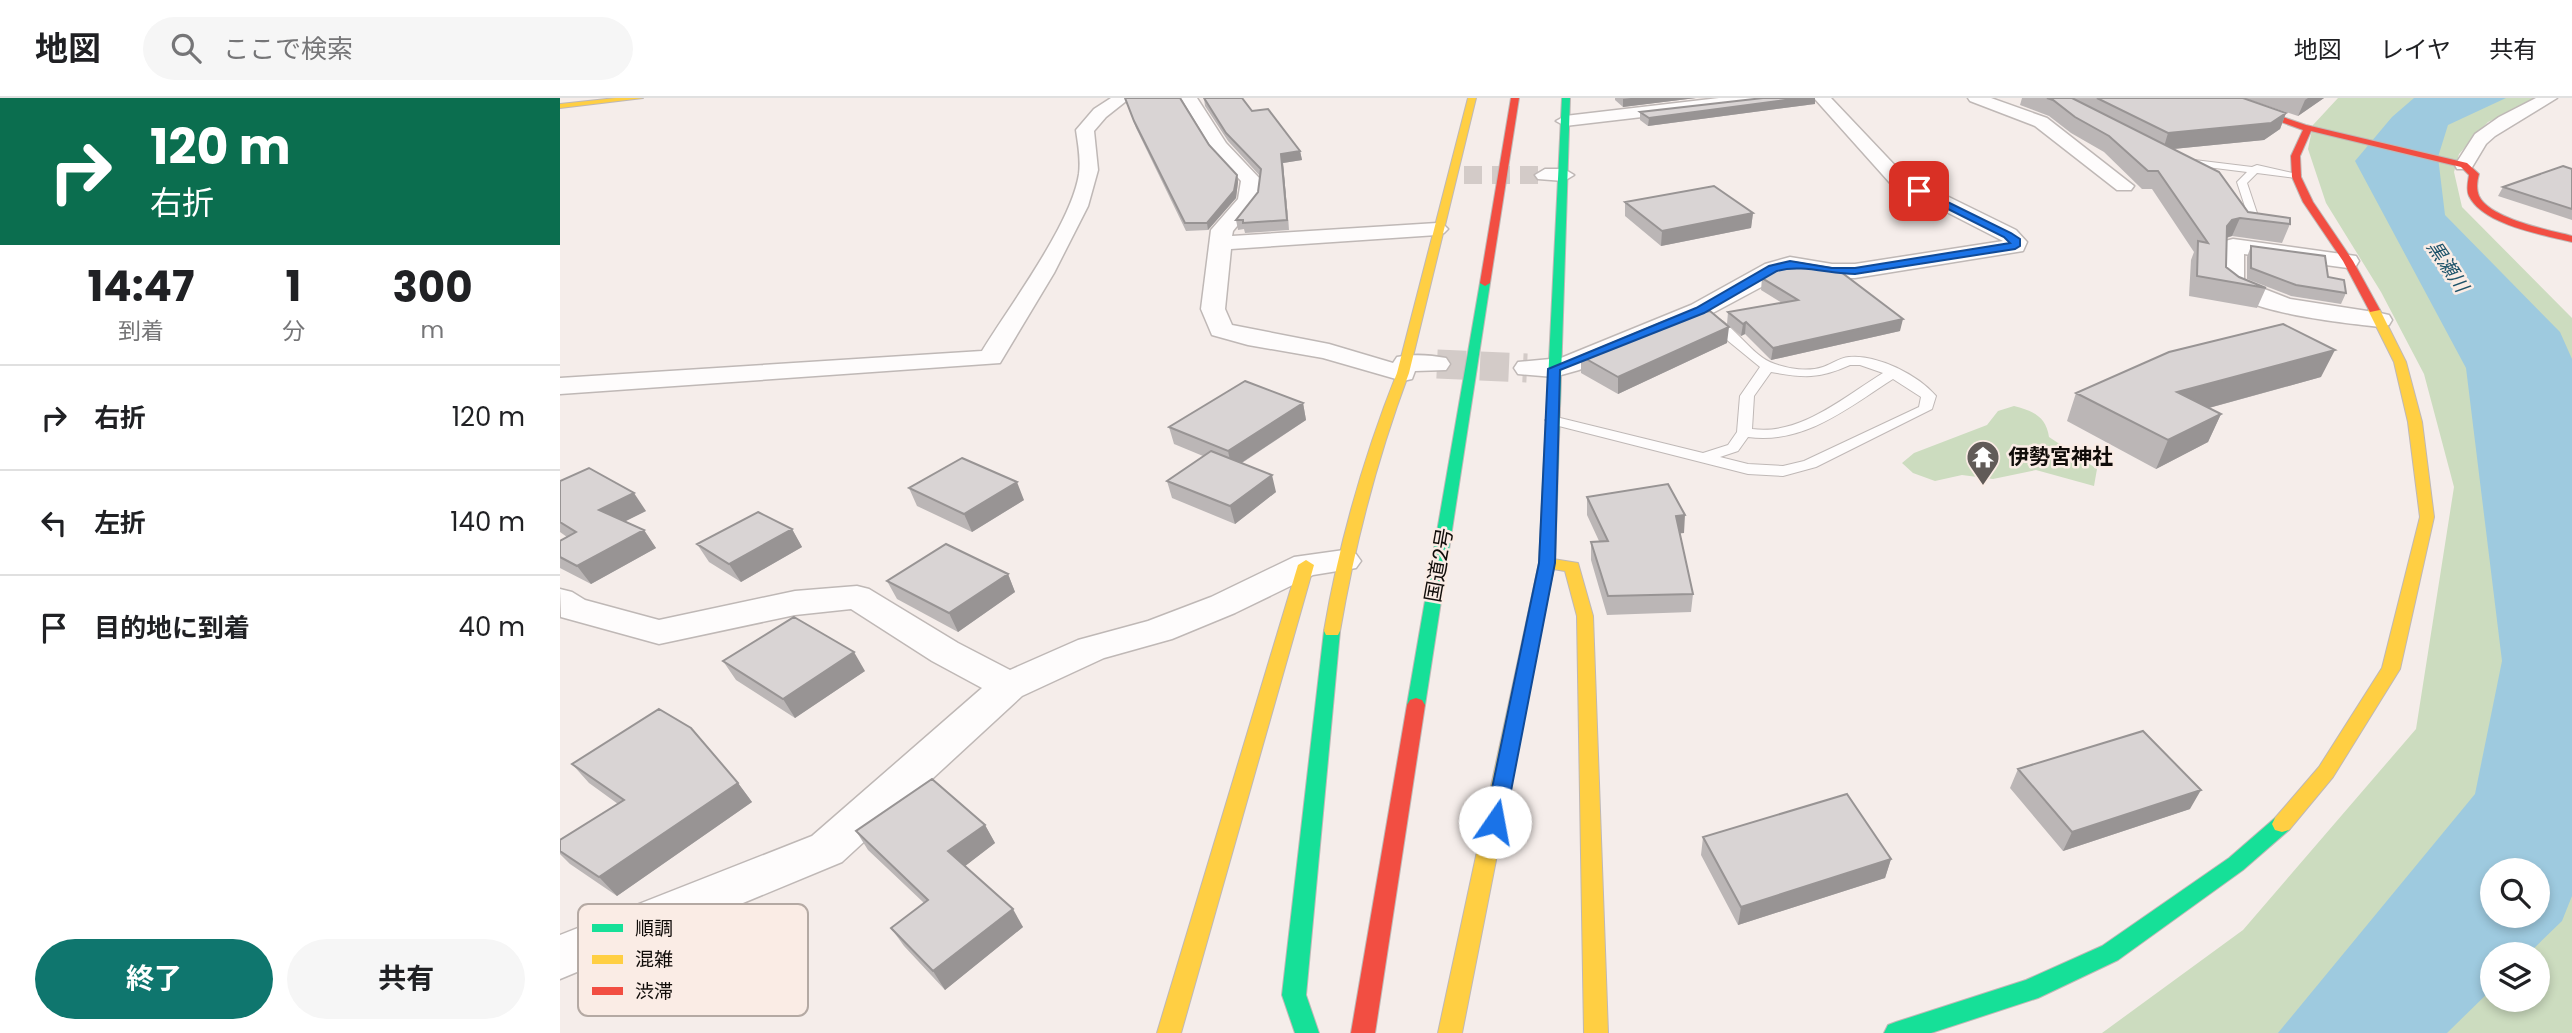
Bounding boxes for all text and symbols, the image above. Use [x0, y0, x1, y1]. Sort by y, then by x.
search box [143, 17, 633, 80]
text: 地図 [35, 25, 101, 72]
icon: search [167, 29, 205, 67]
text: ここで検索 [223, 31, 353, 67]
text: 地図 [2294, 33, 2342, 66]
text: レイヤ [2380, 33, 2451, 66]
text: 共有 [2489, 33, 2537, 66]
text: 120 m [150, 113, 291, 181]
icon: right [35, 126, 126, 217]
pin [1889, 161, 1949, 221]
icon: arrive [1900, 172, 1938, 210]
text: 右折 [150, 180, 214, 225]
water label: 黒瀬川 [2420, 235, 2476, 299]
text: 14:47 [87, 257, 195, 316]
text: 1 [286, 257, 301, 316]
text: 300 [392, 258, 473, 317]
text: m [421, 314, 444, 346]
text: 到着 [118, 315, 164, 347]
text: 分 [282, 315, 305, 347]
icon: right [35, 399, 73, 437]
text: 120 m [452, 399, 525, 435]
text: 右折 [94, 400, 146, 436]
temple icon: 伊勢宮神社 [1964, 438, 2002, 487]
place label: 伊勢宮神社 [2008, 442, 2113, 471]
icon: left [35, 504, 73, 542]
text: 140 m [450, 504, 525, 540]
text: 左折 [94, 505, 146, 541]
street label: 国道2号 [1418, 525, 1459, 604]
icon: arrive [35, 609, 73, 647]
text: 40 m [459, 609, 525, 645]
text: 目的地に到着 [94, 610, 250, 646]
position arrow [1458, 785, 1532, 859]
map controls [2480, 858, 2550, 1012]
button: search [2480, 858, 2550, 928]
legend [578, 904, 808, 1016]
text: 順調 [635, 915, 673, 942]
button: 終了 [35, 939, 273, 1019]
button: 共有 [287, 939, 525, 1019]
button: layers [2480, 942, 2550, 1012]
text: 混雑 [635, 946, 673, 973]
text: 渋滞 [635, 978, 673, 1005]

